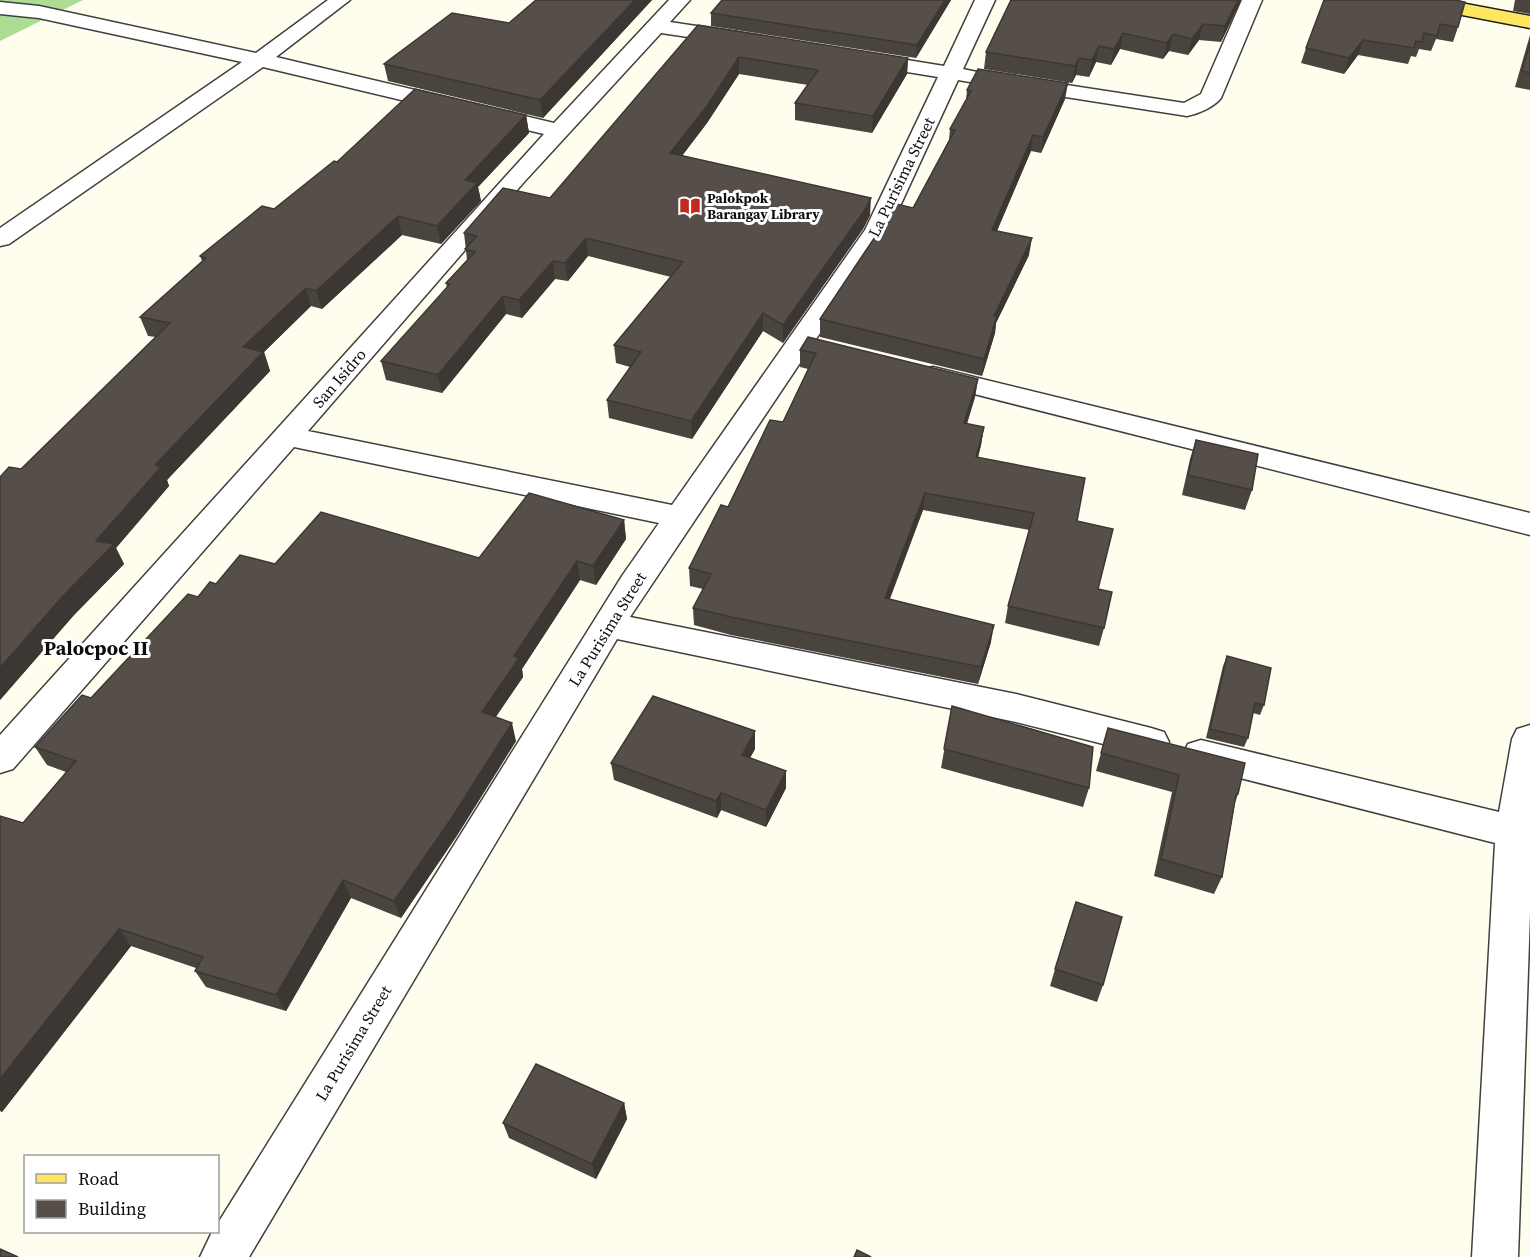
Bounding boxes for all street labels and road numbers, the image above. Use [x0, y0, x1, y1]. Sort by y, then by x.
street label: La Purisima Street [862, 113, 940, 241]
street label: San Isidro [307, 344, 371, 412]
street label: La Purisima Street [563, 567, 651, 690]
street label: La Purisima Street [310, 980, 397, 1105]

